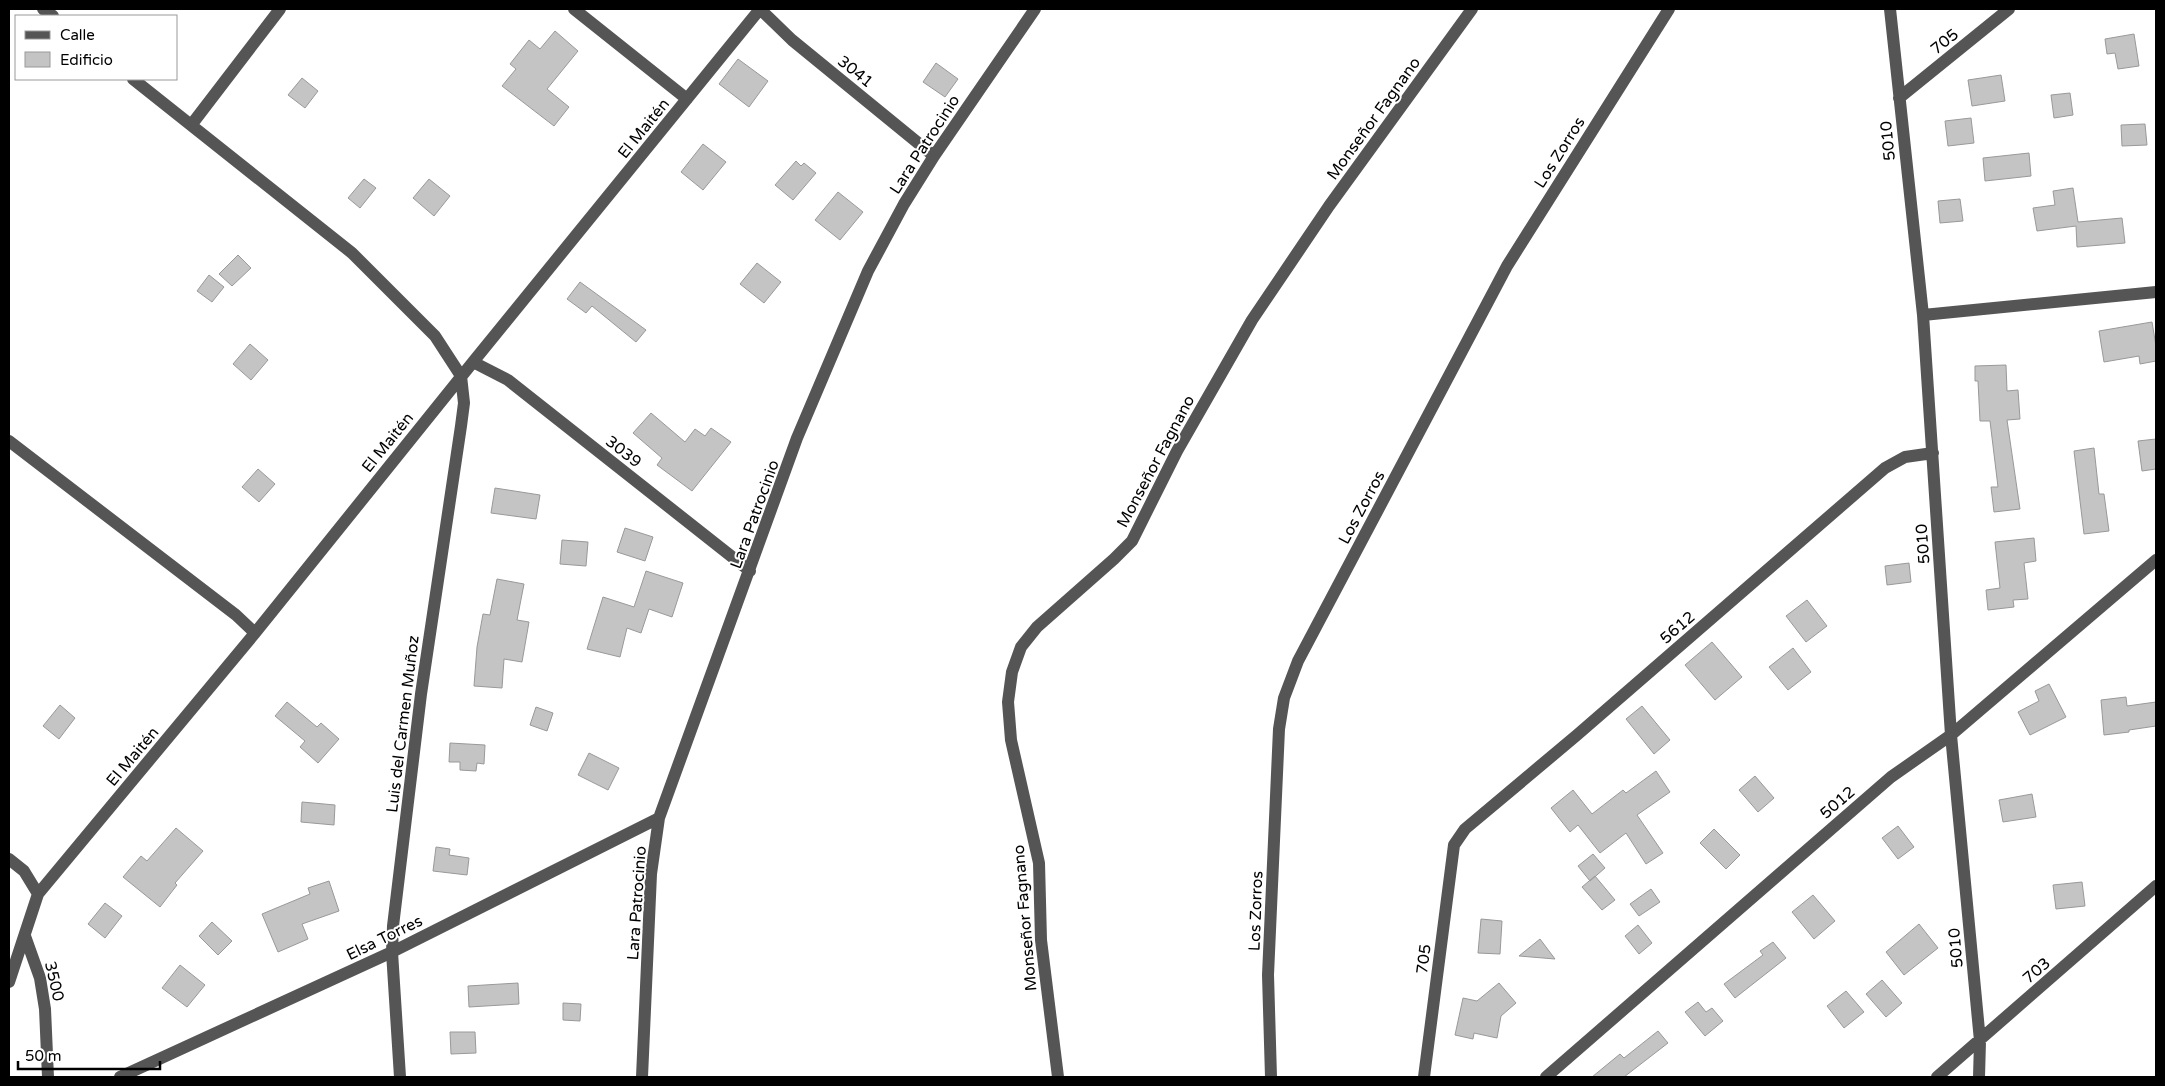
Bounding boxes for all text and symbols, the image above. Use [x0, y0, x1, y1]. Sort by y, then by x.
legend [15, 15, 178, 80]
street label: 705 [1927, 25, 1963, 59]
text: Calle [60, 26, 95, 44]
text: Edificio [60, 51, 113, 69]
street label: 3041 [833, 51, 877, 92]
street label: Monseñor Fagnano [1323, 53, 1425, 184]
street label: Lara Patrocinio [885, 91, 964, 198]
street label: El Maitén [613, 95, 674, 163]
street label: Los Zorros [1530, 113, 1590, 192]
street label: 5010 [1876, 120, 1900, 162]
street label: Monseñor Fagnano [1113, 392, 1199, 531]
street label: El Maitén [357, 409, 418, 477]
street label: 3039 [601, 432, 645, 472]
street label: Lara Patrocinio [726, 457, 784, 571]
street label: Los Zorros [1334, 467, 1390, 548]
street label: 5010 [1912, 523, 1934, 565]
street label: 5612 [1656, 607, 1699, 648]
street label: Luis del Carmen Muñoz [382, 634, 424, 814]
street label: El Maitén [102, 723, 163, 790]
street label: 5012 [1816, 782, 1859, 823]
street label: Monseñor Fagnano [1009, 844, 1041, 992]
street label: Lara Patrocinio [623, 845, 651, 961]
street label: Los Zorros [1245, 871, 1267, 951]
street label: Elsa Torres [343, 911, 426, 965]
street label: 5010 [1944, 927, 1968, 969]
street label: 705 [1412, 943, 1436, 975]
street label: 703 [2019, 953, 2055, 988]
street label: 3500 [40, 959, 68, 1003]
scale bar [18, 1038, 160, 1070]
text: 50 m [25, 1047, 62, 1065]

